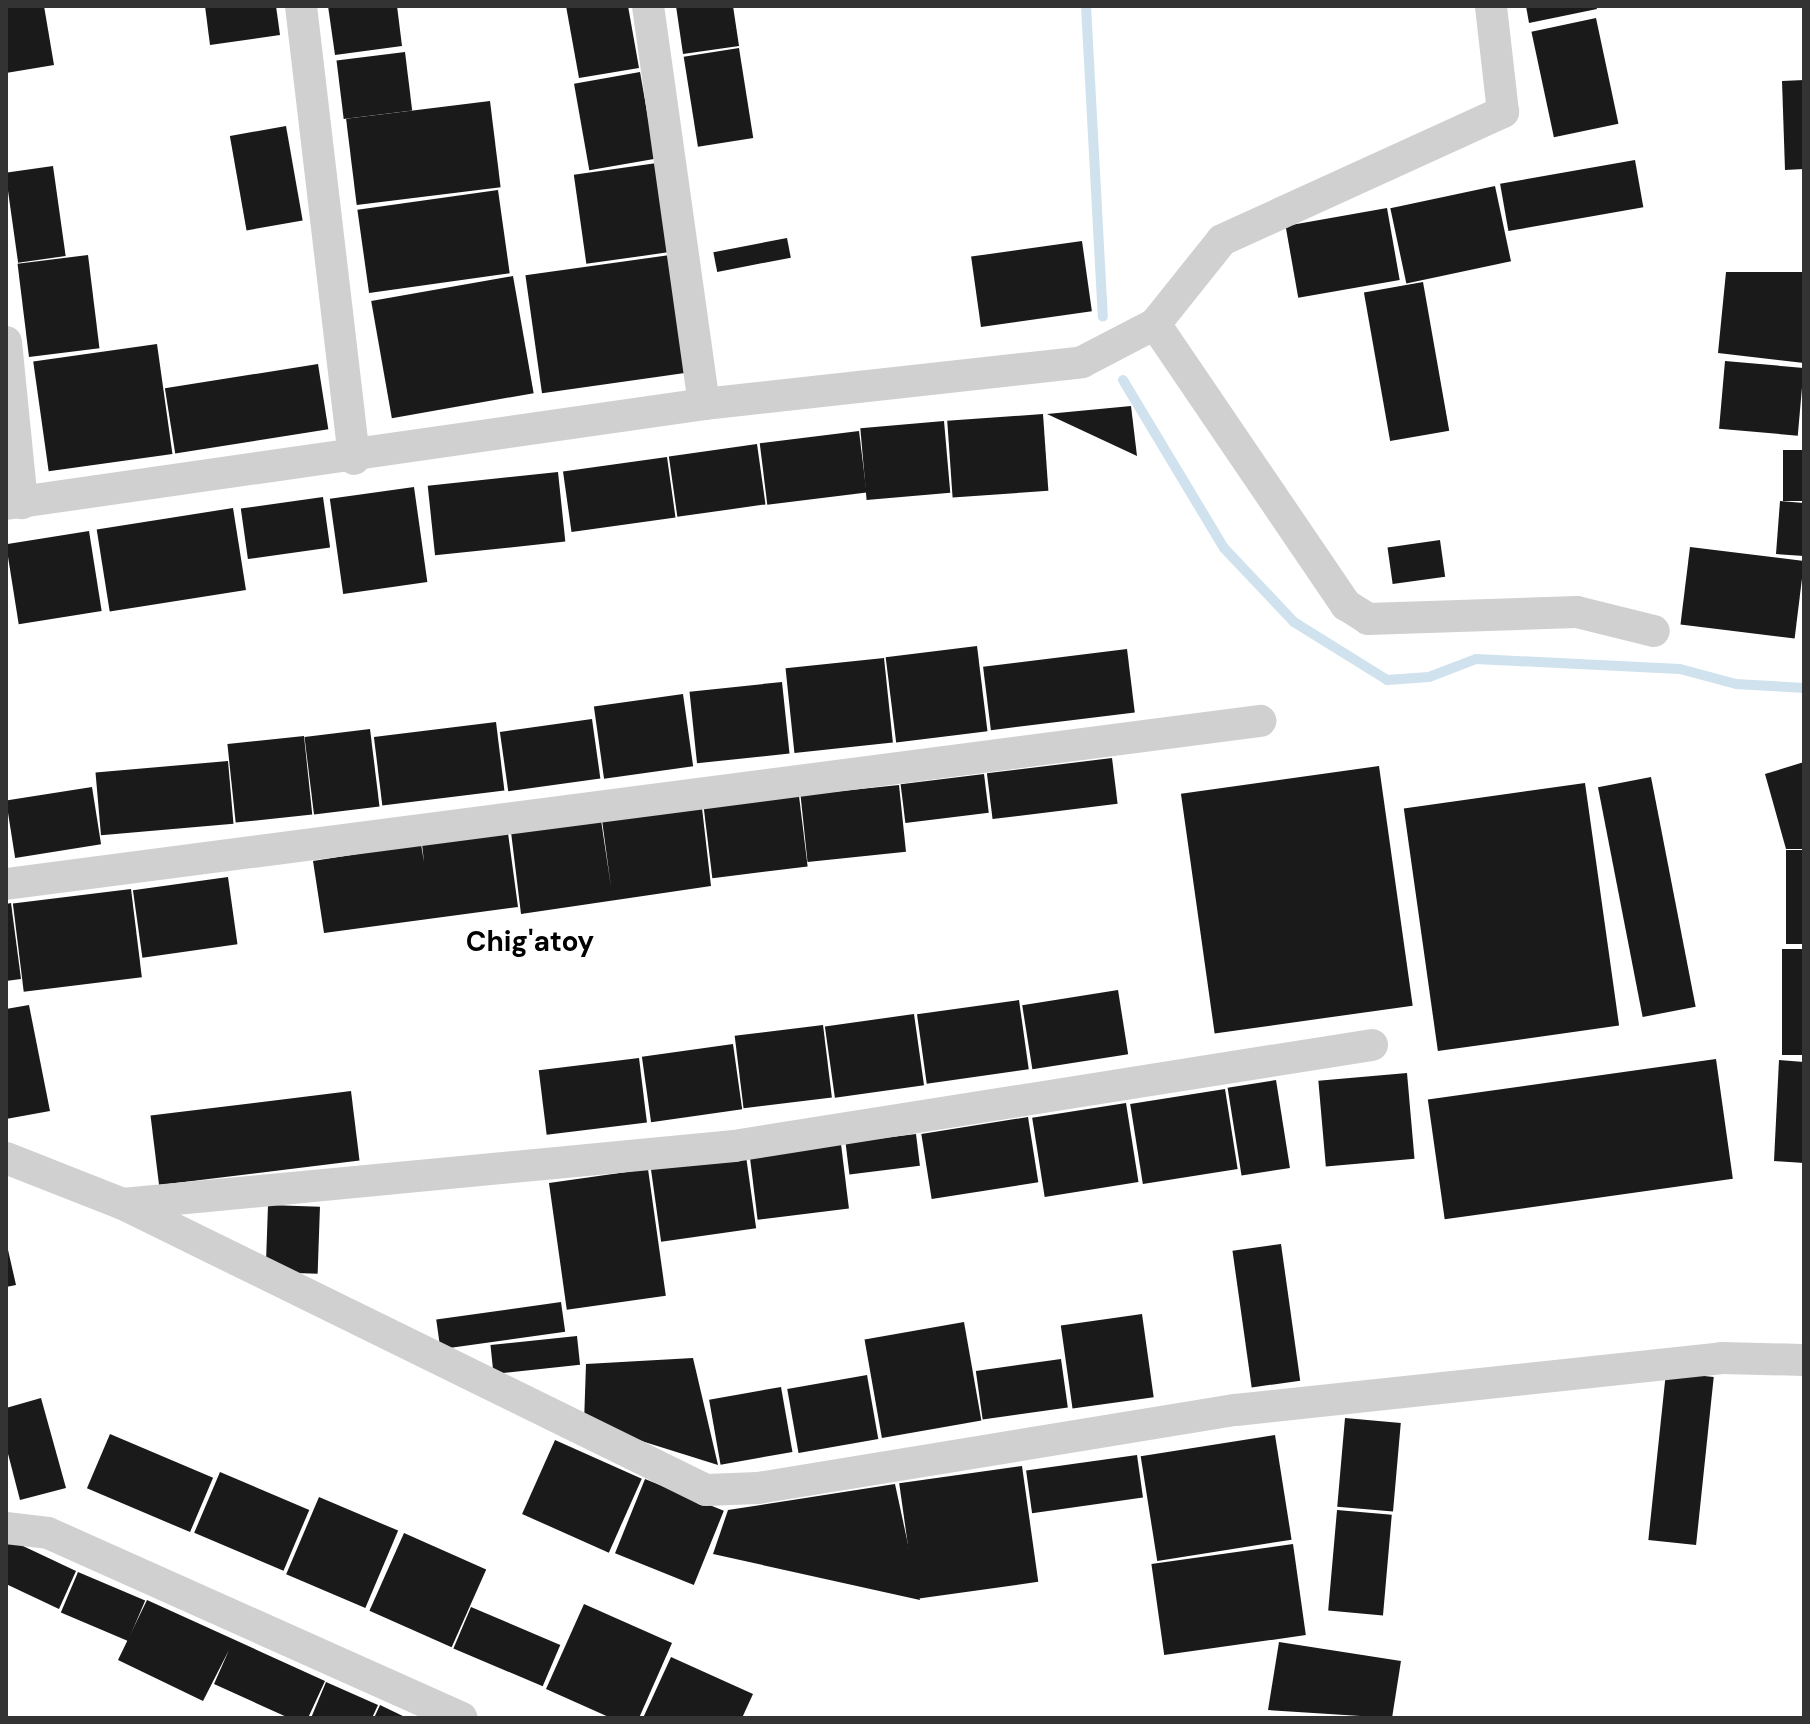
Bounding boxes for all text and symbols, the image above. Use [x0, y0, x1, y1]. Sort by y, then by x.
district label: Chig'atoy [466, 925, 594, 959]

